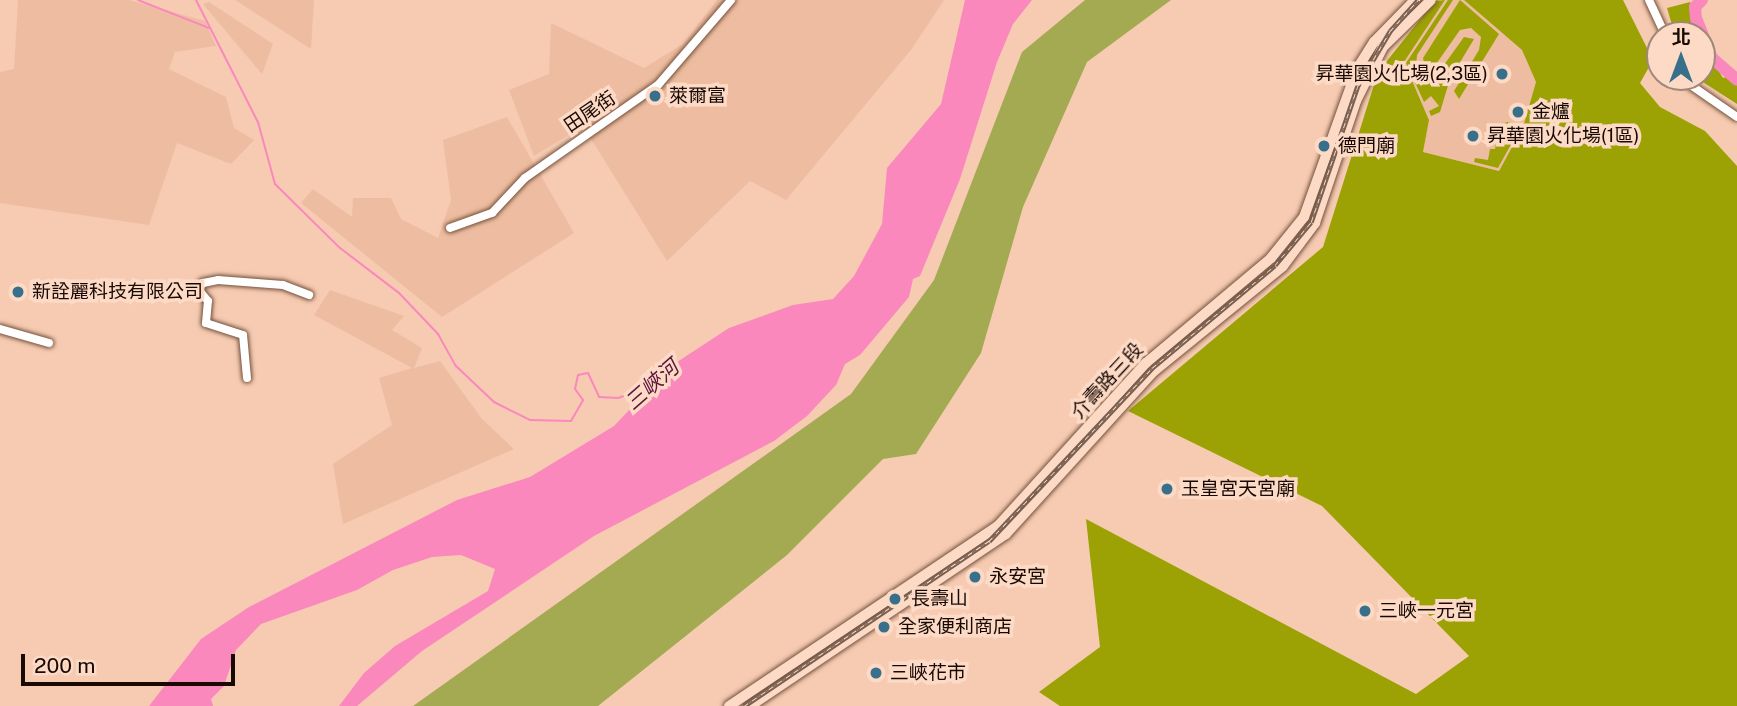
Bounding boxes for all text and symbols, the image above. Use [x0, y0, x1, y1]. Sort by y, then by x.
north arrow [1646, 21, 1716, 91]
text: 北 [1671, 26, 1691, 48]
place label: 昇華園火化場(2,3區) [1315, 63, 1488, 85]
marker: 昇華園火化場(2,3區) [1494, 66, 1510, 82]
place label: 萊爾富 [669, 85, 726, 107]
street label: 田尾街 [560, 87, 620, 137]
marker: 萊爾富 [647, 88, 663, 104]
place label: 金爐 [1532, 101, 1570, 123]
marker: 金爐 [1510, 104, 1526, 120]
place label: 昇華園火化場(1區) [1487, 125, 1639, 147]
marker: 昇華園火化場(1區) [1465, 128, 1481, 144]
place label: 德門廟 [1338, 135, 1395, 157]
marker: 德門廟 [1316, 138, 1332, 154]
place label: 新詮麗科技有限公司 [32, 281, 203, 303]
marker: 新詮麗科技有限公司 [10, 284, 26, 300]
street label: 介壽路三段 [1066, 338, 1148, 424]
water label: 三峽河 [620, 355, 684, 415]
place label: 玉皇宮天宮廟 [1181, 478, 1295, 500]
marker: 玉皇宮天宮廟 [1159, 481, 1175, 497]
place label: 永安宮 [989, 566, 1046, 588]
marker: 永安宮 [967, 569, 983, 585]
place label: 長壽山 [911, 588, 968, 610]
marker: 長壽山 [885, 589, 905, 609]
place label: 三峽一元宮 [1379, 600, 1474, 622]
marker: 三峽一元宮 [1357, 603, 1373, 619]
place label: 全家便利商店 [898, 616, 1012, 638]
marker: 全家便利商店 [876, 619, 892, 635]
scale bar [24, 640, 238, 684]
text: 200 m [34, 653, 95, 678]
place label: 三峽花市 [890, 662, 966, 684]
marker: 三峽花市 [868, 665, 884, 681]

